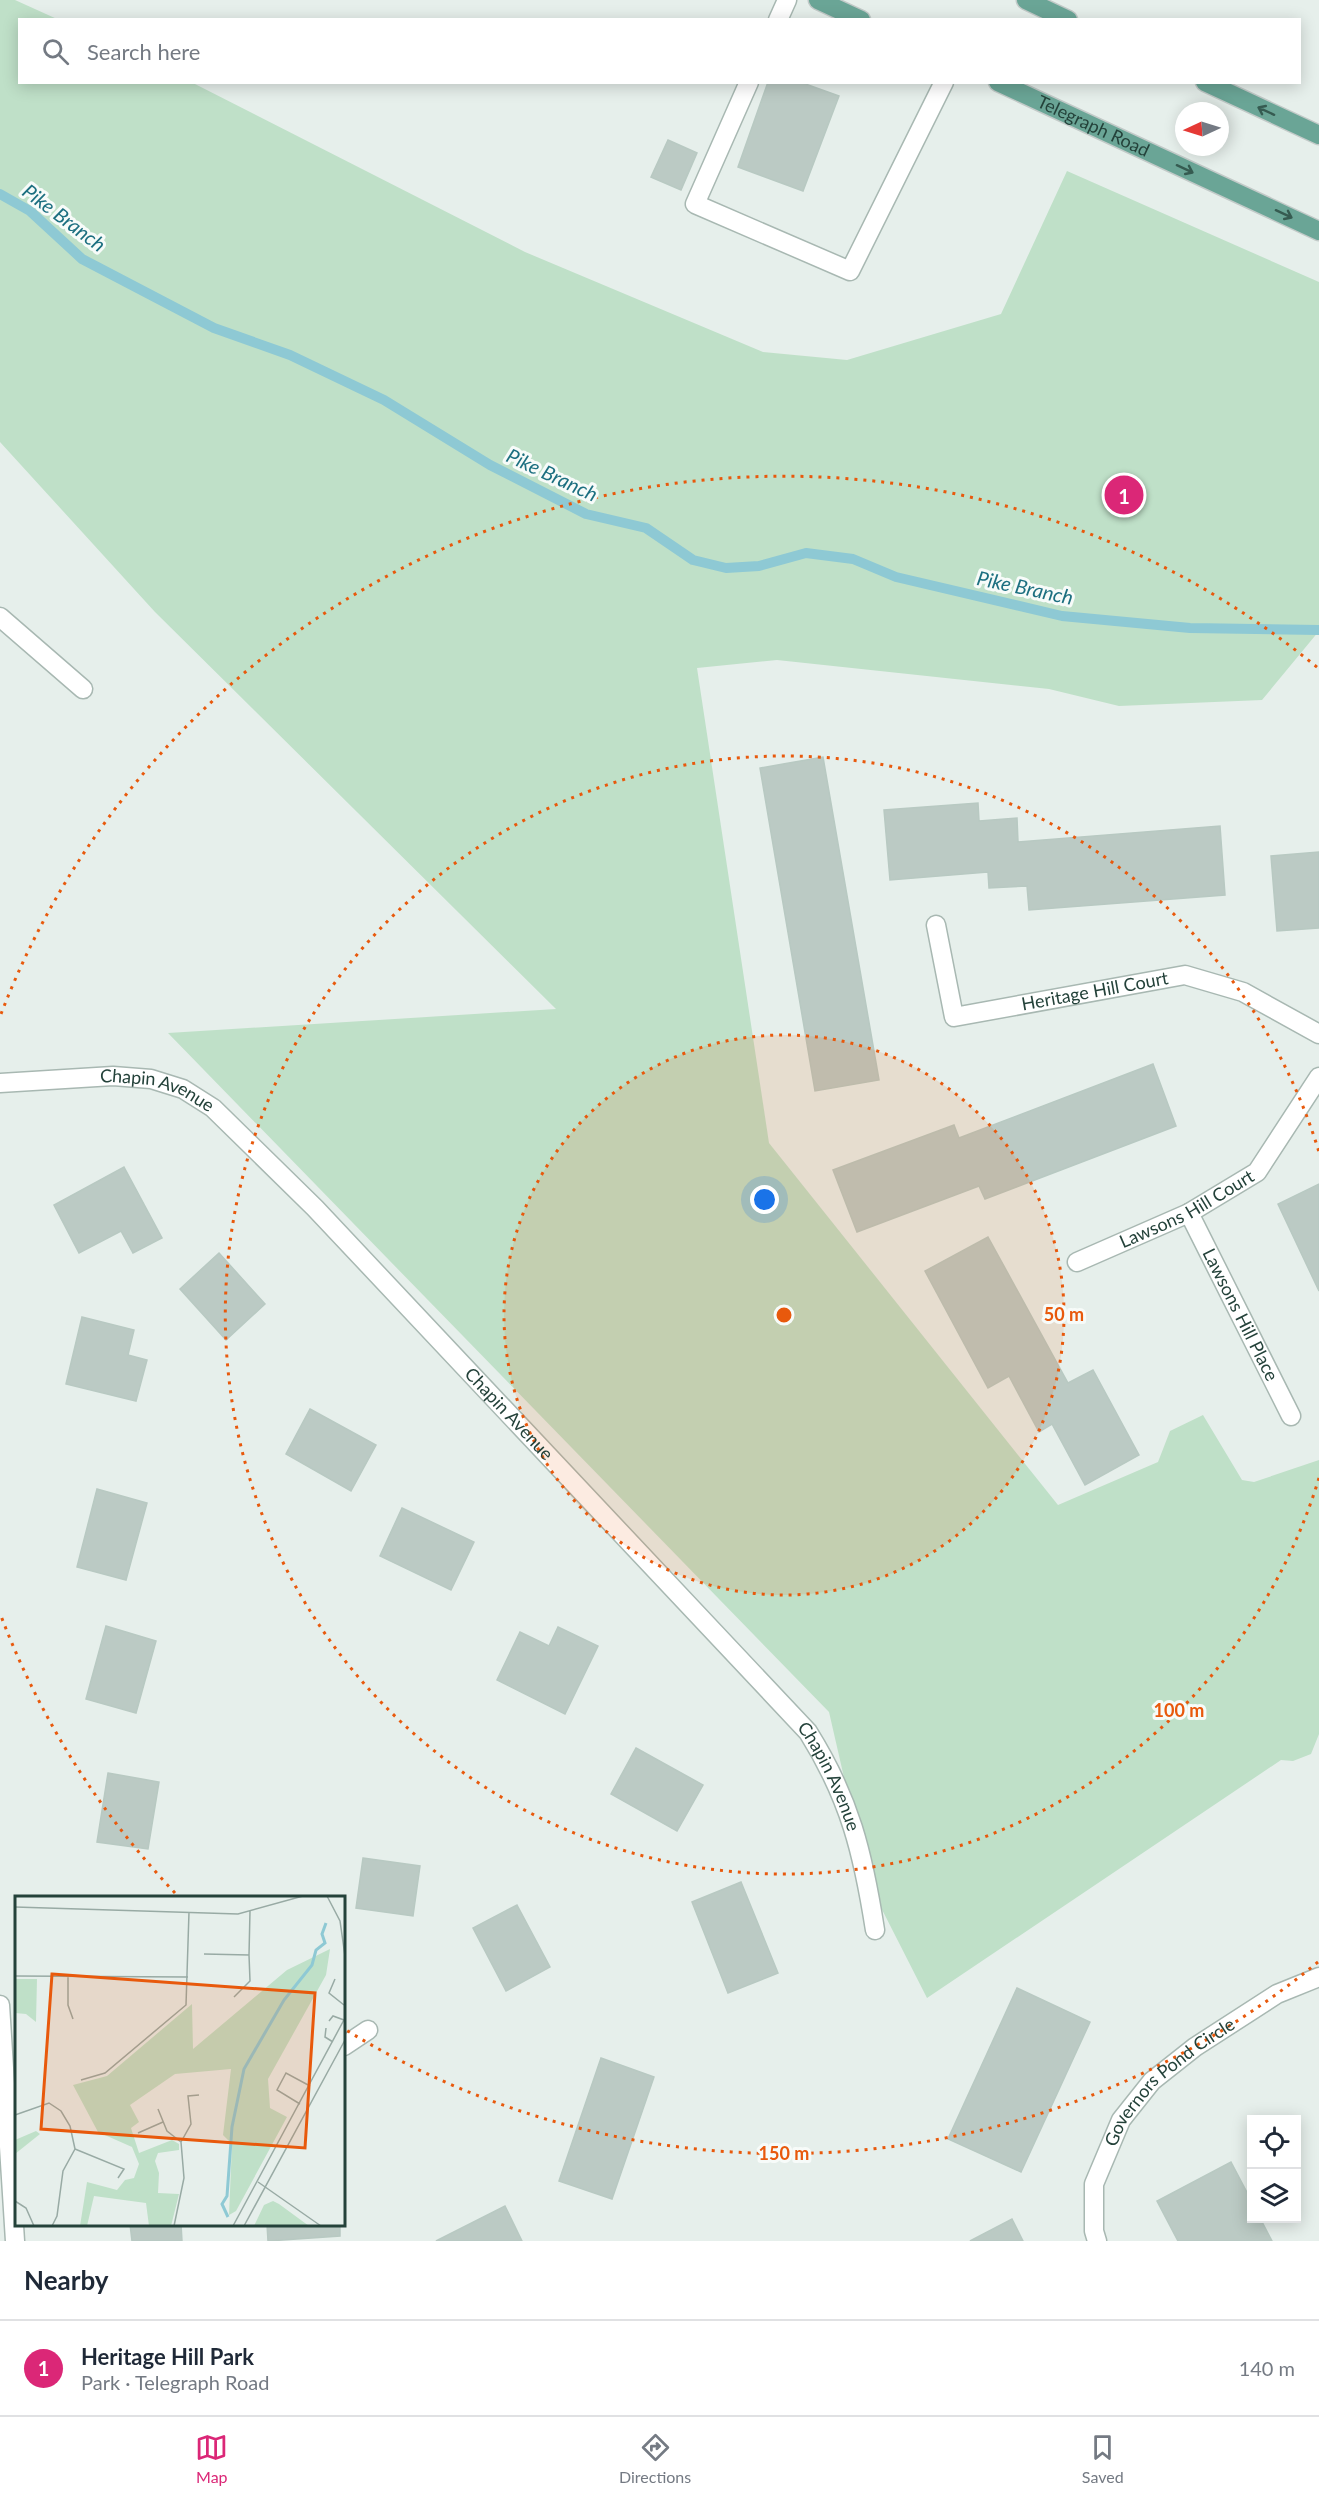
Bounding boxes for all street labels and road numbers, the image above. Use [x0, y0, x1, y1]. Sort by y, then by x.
street label: Telegraph Road [1034, 90, 1153, 161]
street label: Heritage Hill Court [1020, 966, 1170, 1015]
street label: Chapin Avenue [99, 1064, 219, 1116]
street label: Lawsons Hill Court [1116, 1164, 1258, 1252]
street label: Lawsons Hill Place [1199, 1244, 1284, 1384]
street label: Chapin Avenue [461, 1362, 558, 1464]
street label: Chapin Avenue [794, 1716, 865, 1834]
street label: Governors Pond Circle [1099, 2012, 1238, 2149]

